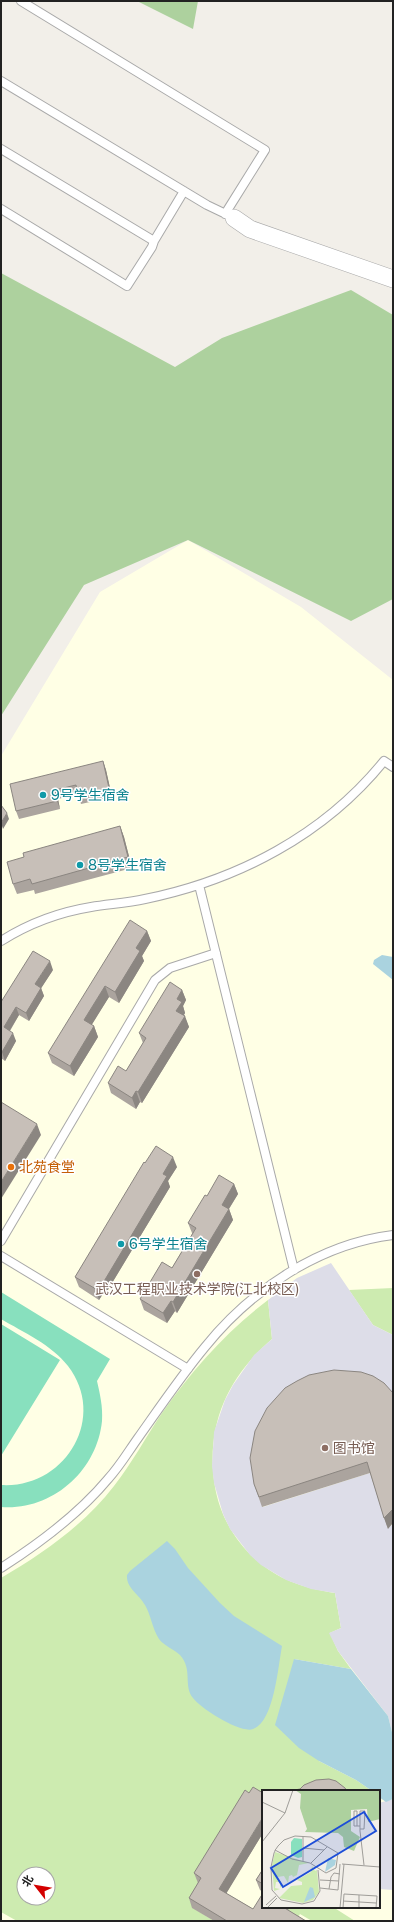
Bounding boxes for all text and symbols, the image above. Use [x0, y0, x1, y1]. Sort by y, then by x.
place label: 9号学生宿舍 [51, 787, 130, 803]
marker: 9号学生宿舍 [38, 790, 48, 800]
place label: 8号学生宿舍 [88, 857, 167, 873]
marker: 8号学生宿舍 [75, 860, 85, 870]
place label: 北苑食堂 [19, 1159, 75, 1175]
marker: 北苑食堂 [6, 1162, 16, 1172]
place label: 6号学生宿舍 [129, 1236, 208, 1252]
marker: 6号学生宿舍 [116, 1239, 126, 1249]
marker: 武汉工程职业技术学院(江北校区) [192, 1269, 202, 1279]
place label: 武汉工程职业技术学院(江北校区) [95, 1281, 299, 1297]
place label: 图书馆 [333, 1440, 375, 1456]
marker: 图书馆 [320, 1443, 330, 1453]
inset map [262, 1790, 380, 1908]
north arrow [16, 1866, 56, 1906]
text: 北 [19, 1873, 35, 1889]

